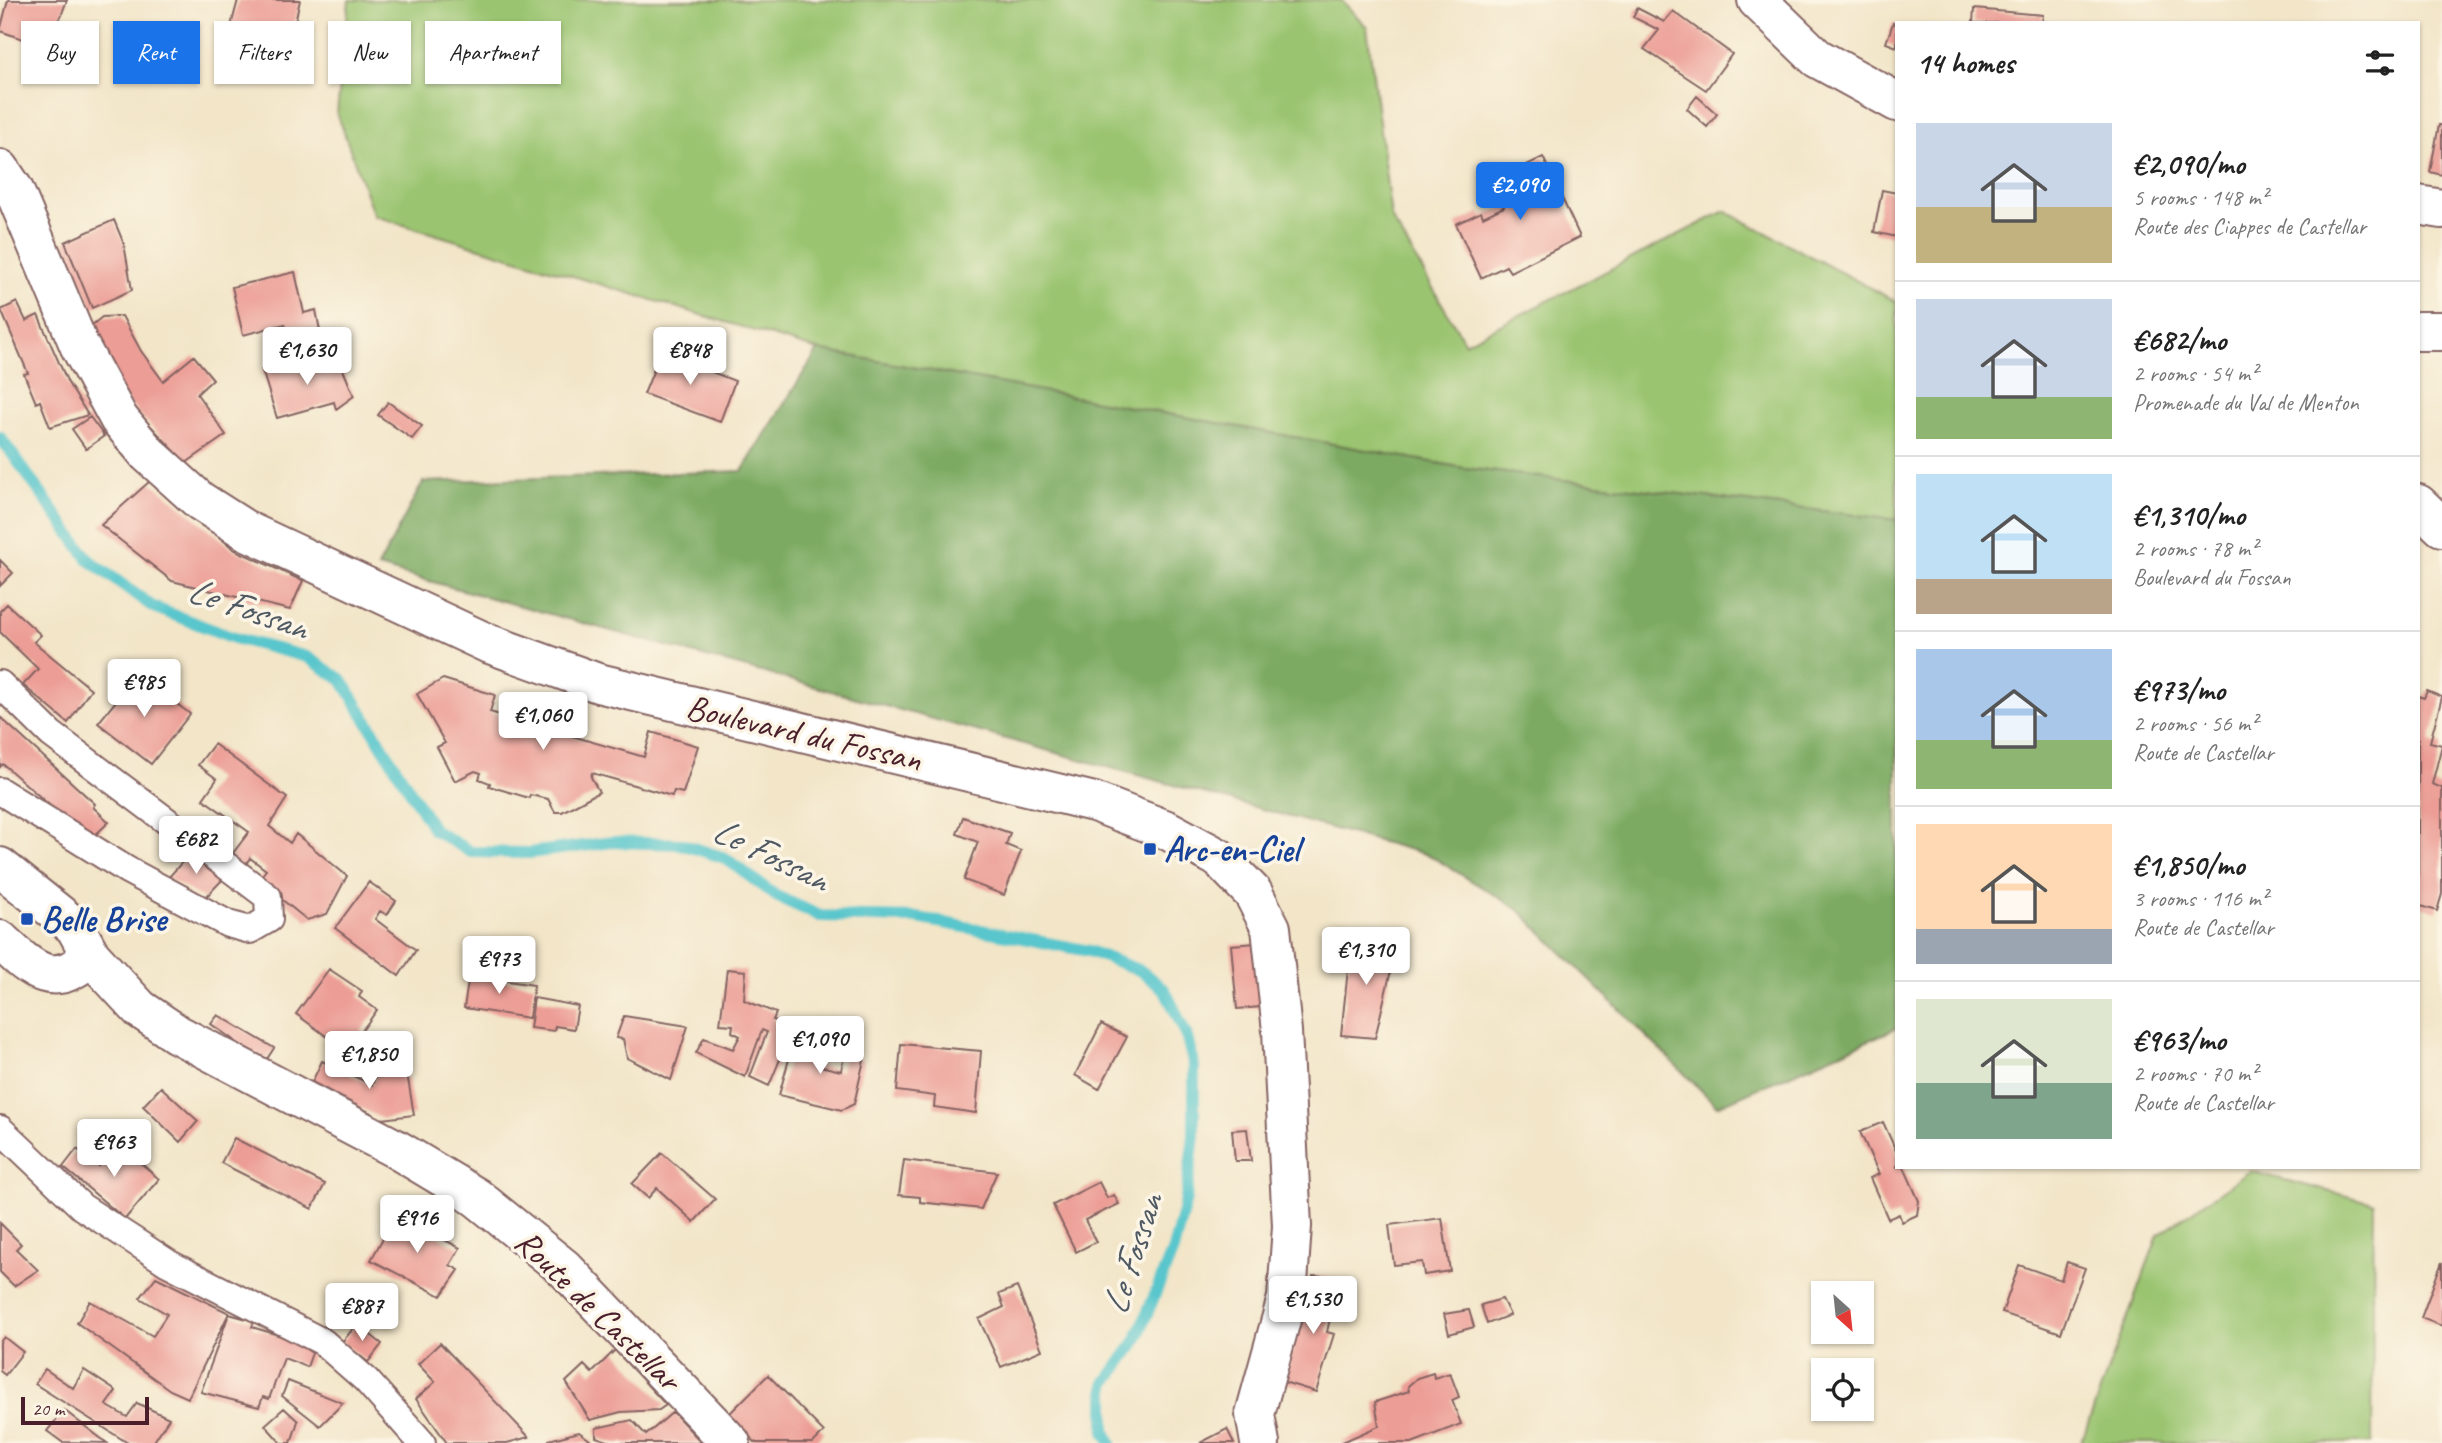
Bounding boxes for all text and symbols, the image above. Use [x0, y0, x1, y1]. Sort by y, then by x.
chip: Buy [21, 21, 99, 84]
chip: Rent [113, 21, 200, 84]
chip: Filters [214, 21, 314, 84]
chip: New [328, 21, 411, 84]
chip: Apartment [425, 21, 561, 84]
text: 14 homes [1916, 44, 2014, 82]
icon: filters [2361, 44, 2399, 82]
text: €2,090/mo [2133, 145, 2245, 183]
icon: home [1972, 151, 2056, 235]
pin: €2,090 [1463, 162, 1577, 222]
text: €2,090 [1492, 170, 1548, 199]
text: 5 rooms · 148 m² [2133, 183, 2268, 212]
text: Route des Ciappes de Castellar [2133, 212, 2366, 241]
text: €682/mo [2133, 321, 2226, 359]
icon: home [1972, 327, 2056, 411]
pin: €1,630 [250, 328, 364, 387]
pin: €848 [649, 328, 731, 387]
text: €1,630 [279, 335, 335, 364]
text: €848 [669, 335, 711, 364]
text: 2 rooms · 54 m² [2133, 359, 2257, 388]
text: Promenade du Val de Menton [2133, 388, 2359, 417]
text: €1,310/mo [2133, 496, 2245, 534]
icon: home [1972, 502, 2056, 586]
text: 2 rooms · 78 m² [2133, 534, 2257, 563]
text: Boulevard du Fossan [2133, 563, 2291, 592]
water label: Le Fossan [182, 566, 317, 651]
pin: €985 [103, 660, 185, 719]
text: €985 [124, 667, 164, 696]
text: €973/mo [2133, 671, 2225, 709]
icon: home [1972, 677, 2056, 761]
street label: Boulevard du Fossan [682, 684, 926, 782]
pin: €1,060 [486, 692, 600, 752]
text: €1,060 [515, 700, 571, 729]
text: 2 rooms · 56 m² [2133, 709, 2257, 738]
text: Route de Castellar [2133, 738, 2274, 767]
water label: Le Fossan [705, 806, 840, 904]
pin: €682 [155, 816, 237, 876]
text: €682 [175, 824, 217, 853]
place label: Arc-en-Ciel [1164, 827, 1306, 872]
marker: Arc-en-Ciel [1142, 841, 1158, 857]
text: €1,850/mo [2133, 846, 2244, 884]
icon: home [1972, 852, 2056, 936]
text: 3 rooms · 116 m² [2133, 884, 2268, 913]
place label: Belle Brise [41, 897, 169, 942]
marker: Belle Brise [19, 911, 35, 927]
text: Route de Castellar [2133, 913, 2274, 942]
pin: €1,310 [1309, 928, 1423, 987]
text: €1,310 [1338, 935, 1394, 964]
pin: €973 [458, 936, 540, 996]
text: €973 [478, 944, 520, 973]
pin: €1,090 [763, 1016, 877, 1076]
text: €963/mo [2133, 1021, 2226, 1059]
text: €1,090 [792, 1024, 848, 1053]
icon: home [1972, 1027, 2056, 1111]
pin: €1,850 [312, 1032, 426, 1091]
text: €1,850 [341, 1039, 397, 1068]
text: 2 rooms · 70 m² [2133, 1059, 2257, 1088]
text: Route de Castellar [2133, 1088, 2274, 1117]
pin: €963 [73, 1120, 155, 1179]
text: €963 [93, 1127, 135, 1156]
water label: Le Fossan [1091, 1185, 1174, 1320]
pin: €916 [376, 1196, 458, 1255]
text: €916 [396, 1203, 438, 1232]
street label: Route de Castellar [505, 1219, 693, 1403]
pin: €1,530 [1256, 1276, 1370, 1336]
north arrow [1811, 1281, 1874, 1344]
map controls [1811, 1281, 1874, 1421]
pin: €887 [321, 1284, 403, 1343]
text: €1,530 [1285, 1284, 1341, 1313]
text: €887 [341, 1291, 383, 1320]
button: locate [1811, 1358, 1874, 1421]
scale bar [21, 1394, 149, 1426]
text: 20 m [32, 1397, 64, 1421]

